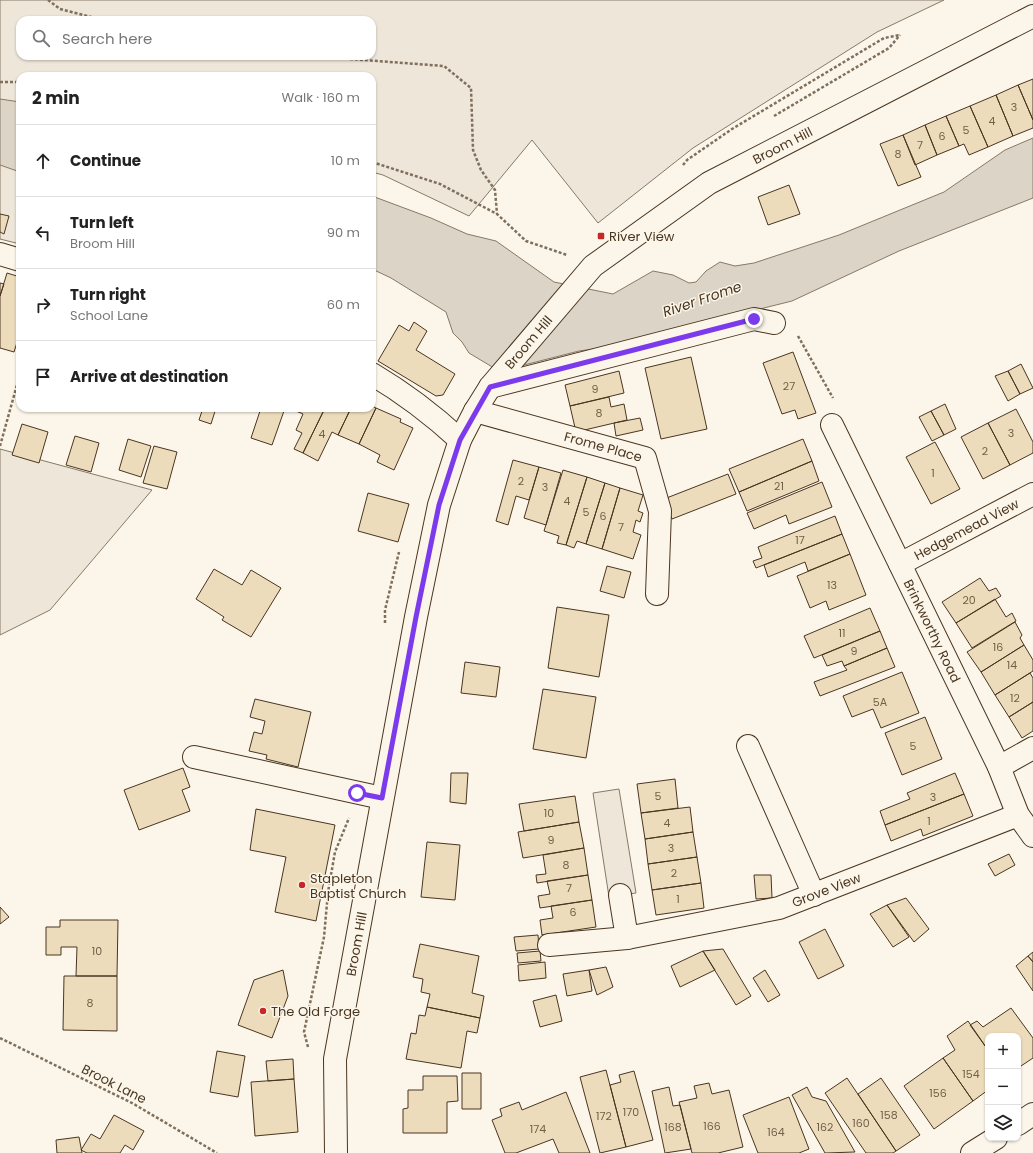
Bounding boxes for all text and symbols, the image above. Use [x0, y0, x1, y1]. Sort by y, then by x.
search box [16, 16, 376, 60]
icon: search [30, 27, 52, 49]
text: Search here [62, 28, 152, 49]
text: 2 min [32, 86, 80, 110]
text: Walk · 160 m [281, 88, 360, 107]
house number: 3 [1011, 99, 1017, 115]
house number: 4 [989, 113, 996, 129]
street label: Broom Hill [749, 122, 816, 169]
house number: 5 [963, 122, 970, 138]
house number: 6 [939, 128, 946, 144]
house number: 7 [917, 137, 923, 153]
house number: 8 [895, 146, 902, 162]
icon: ahead [32, 150, 54, 172]
text: Continue [70, 150, 141, 171]
text: 10 m [331, 151, 360, 170]
text: Turn left [70, 212, 134, 233]
icon: left [32, 222, 54, 244]
text: 90 m [327, 223, 360, 242]
place label: River View [609, 227, 675, 246]
marker: River View [596, 231, 606, 241]
text: Broom Hill [70, 234, 135, 253]
water label: River Frome [660, 276, 744, 322]
text: Turn right [70, 284, 146, 305]
icon: right [32, 294, 54, 316]
text: 60 m [327, 295, 360, 314]
text: School Lane [70, 306, 148, 325]
route end [745, 310, 763, 328]
street label: Broom Hill [500, 311, 557, 373]
icon: arrive [32, 366, 54, 388]
text: Arrive at destination [70, 366, 228, 387]
house number: 27 [783, 378, 795, 394]
house number: 9 [592, 381, 599, 397]
house number: 8 [596, 405, 603, 421]
house number: 3 [1008, 425, 1014, 441]
house number: 4 [319, 426, 326, 442]
street label: Frome Place [562, 427, 644, 466]
house number: 2 [982, 443, 988, 459]
house number: 1 [931, 465, 935, 481]
house number: 2 [518, 473, 524, 489]
house number: 21 [774, 478, 784, 494]
house number: 3 [542, 479, 548, 495]
house number: 4 [564, 493, 571, 509]
street label: Hedgemead View [911, 493, 1022, 564]
house number: 5 [583, 504, 590, 520]
house number: 6 [600, 508, 607, 524]
house number: 7 [618, 519, 624, 535]
house number: 17 [795, 532, 805, 548]
street label: Brinkworthy Road [899, 576, 966, 686]
house number: 13 [827, 577, 837, 593]
house number: 20 [962, 592, 976, 608]
house number: 11 [838, 625, 846, 641]
house number: 16 [993, 639, 1003, 655]
house number: 9 [851, 643, 858, 659]
house number: 14 [1007, 657, 1017, 673]
house number: 12 [1010, 690, 1020, 706]
house number: 5A [873, 694, 888, 710]
house number: 5 [910, 738, 917, 754]
route start [348, 784, 366, 802]
house number: 5 [655, 788, 662, 804]
house number: 3 [930, 789, 936, 805]
house number: 10 [544, 805, 554, 821]
house number: 1 [927, 813, 931, 829]
house number: 4 [664, 815, 671, 831]
house number: 9 [548, 832, 555, 848]
house number: 3 [668, 840, 674, 856]
house number: 8 [563, 857, 570, 873]
house number: 2 [671, 865, 677, 881]
street label: Grove View [789, 867, 864, 912]
place label: Stapleton Baptist Church [310, 869, 406, 903]
marker: Stapleton Baptist Church [297, 880, 307, 890]
house number: 7 [566, 880, 572, 896]
house number: 1 [676, 891, 680, 907]
house number: 6 [570, 904, 577, 920]
street label: Broom Hill [341, 910, 371, 978]
house number: 10 [92, 943, 102, 959]
house number: 8 [87, 995, 94, 1011]
place label: The Old Forge [271, 1002, 360, 1021]
marker: The Old Forge [258, 1006, 268, 1016]
map controls [985, 1033, 1021, 1141]
button: + [985, 1033, 1021, 1069]
street label: Brook Lane [78, 1060, 150, 1108]
house number: 154 [962, 1066, 980, 1082]
button: − [985, 1069, 1021, 1105]
house number: 156 [929, 1085, 947, 1101]
house number: 170 [623, 1104, 639, 1120]
button: layers [985, 1105, 1021, 1141]
house number: 158 [880, 1107, 898, 1123]
house number: 172 [596, 1108, 612, 1124]
house number: 160 [852, 1115, 870, 1131]
house number: 166 [703, 1118, 721, 1134]
house number: 168 [664, 1119, 682, 1135]
house number: 162 [817, 1119, 833, 1135]
house number: 174 [530, 1121, 546, 1137]
house number: 164 [767, 1124, 785, 1140]

